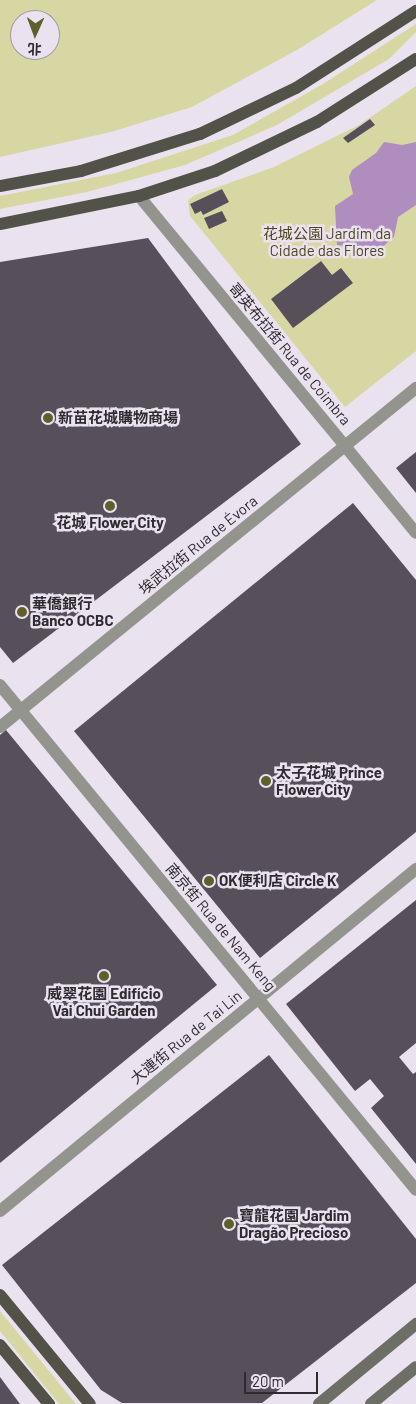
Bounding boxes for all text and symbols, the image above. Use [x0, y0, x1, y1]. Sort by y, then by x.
north arrow [10, 10, 60, 60]
text: 北 [27, 41, 42, 58]
park label: 花城公園 Jardim da Cidade das Flores [263, 224, 391, 259]
street label: 哥英布拉街 Rua de Coimbra [225, 279, 355, 429]
place label: 新苗花城購物商場 [58, 409, 178, 427]
marker: 新苗花城購物商場 [42, 412, 54, 424]
street label: 埃武拉街 Rua de Évora [135, 492, 261, 598]
marker: 花城 Flower City [104, 500, 116, 512]
place label: 花城 Flower City [56, 514, 164, 532]
place label: 華僑銀行 Banco OCBC [32, 594, 113, 629]
marker: 華僑銀行 Banco OCBC [16, 606, 28, 618]
place label: 太子花城 Prince Flower City [276, 763, 382, 798]
marker: 太子花城 Prince Flower City [260, 775, 272, 787]
street label: 南京街 Rua de Nam Keng [162, 859, 280, 995]
place label: OK便利店 Circle K [219, 872, 336, 890]
marker: OK便利店 Circle K [203, 875, 215, 887]
marker: 威翠花園 Edifício Vai Chui Garden [98, 970, 110, 982]
place label: 威翠花園 Edifício Vai Chui Garden [47, 984, 161, 1019]
street label: 大連街 Rua de Tai Lin [127, 986, 245, 1088]
place label: 寶龍花園 Jardim Dragão Precioso [239, 1206, 349, 1241]
marker: 寶龍花園 Jardim Dragão Precioso [223, 1218, 235, 1230]
scale bar [246, 1362, 320, 1394]
text: 20 m [252, 1372, 284, 1390]

